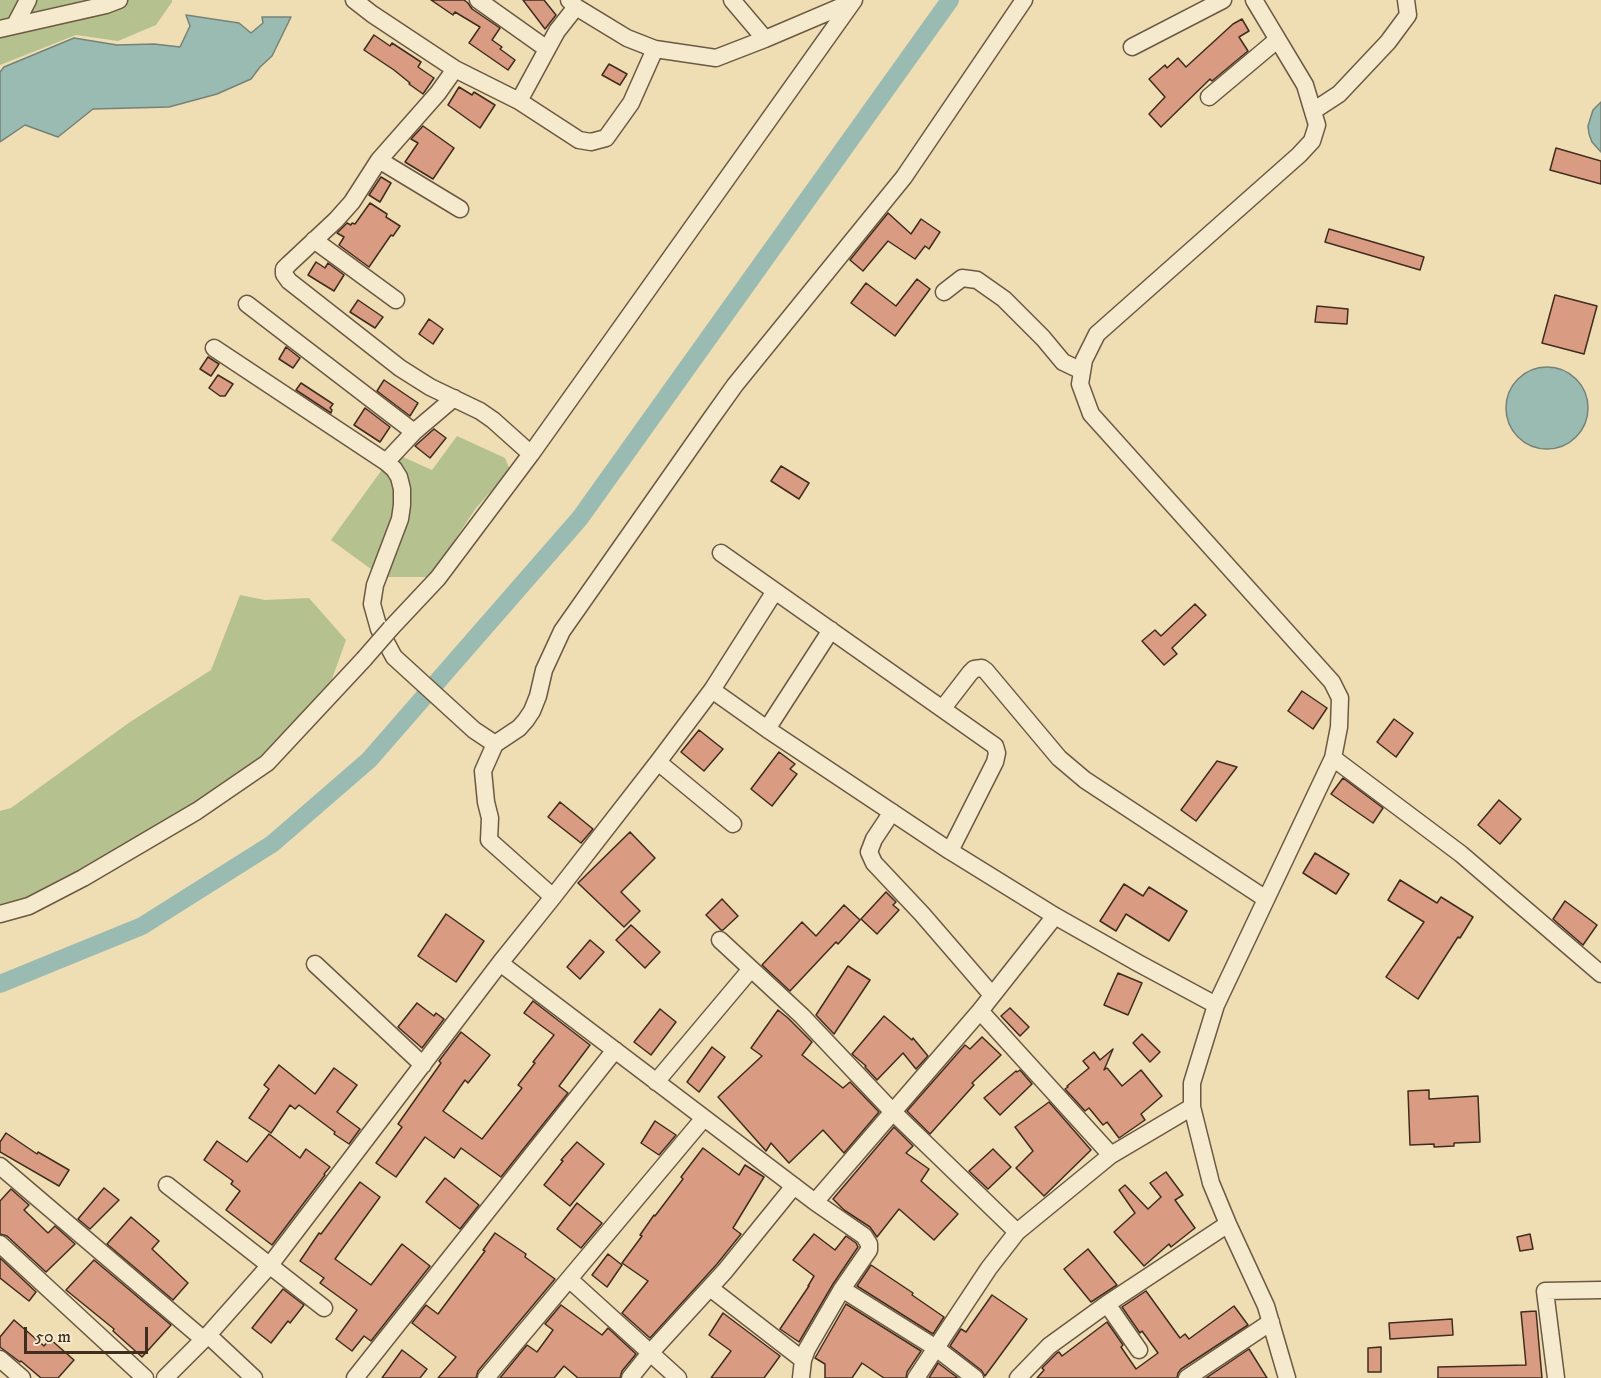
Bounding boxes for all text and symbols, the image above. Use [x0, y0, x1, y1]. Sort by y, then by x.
scale bar [27, 1315, 152, 1353]
text: 50 m [35, 1326, 71, 1348]

